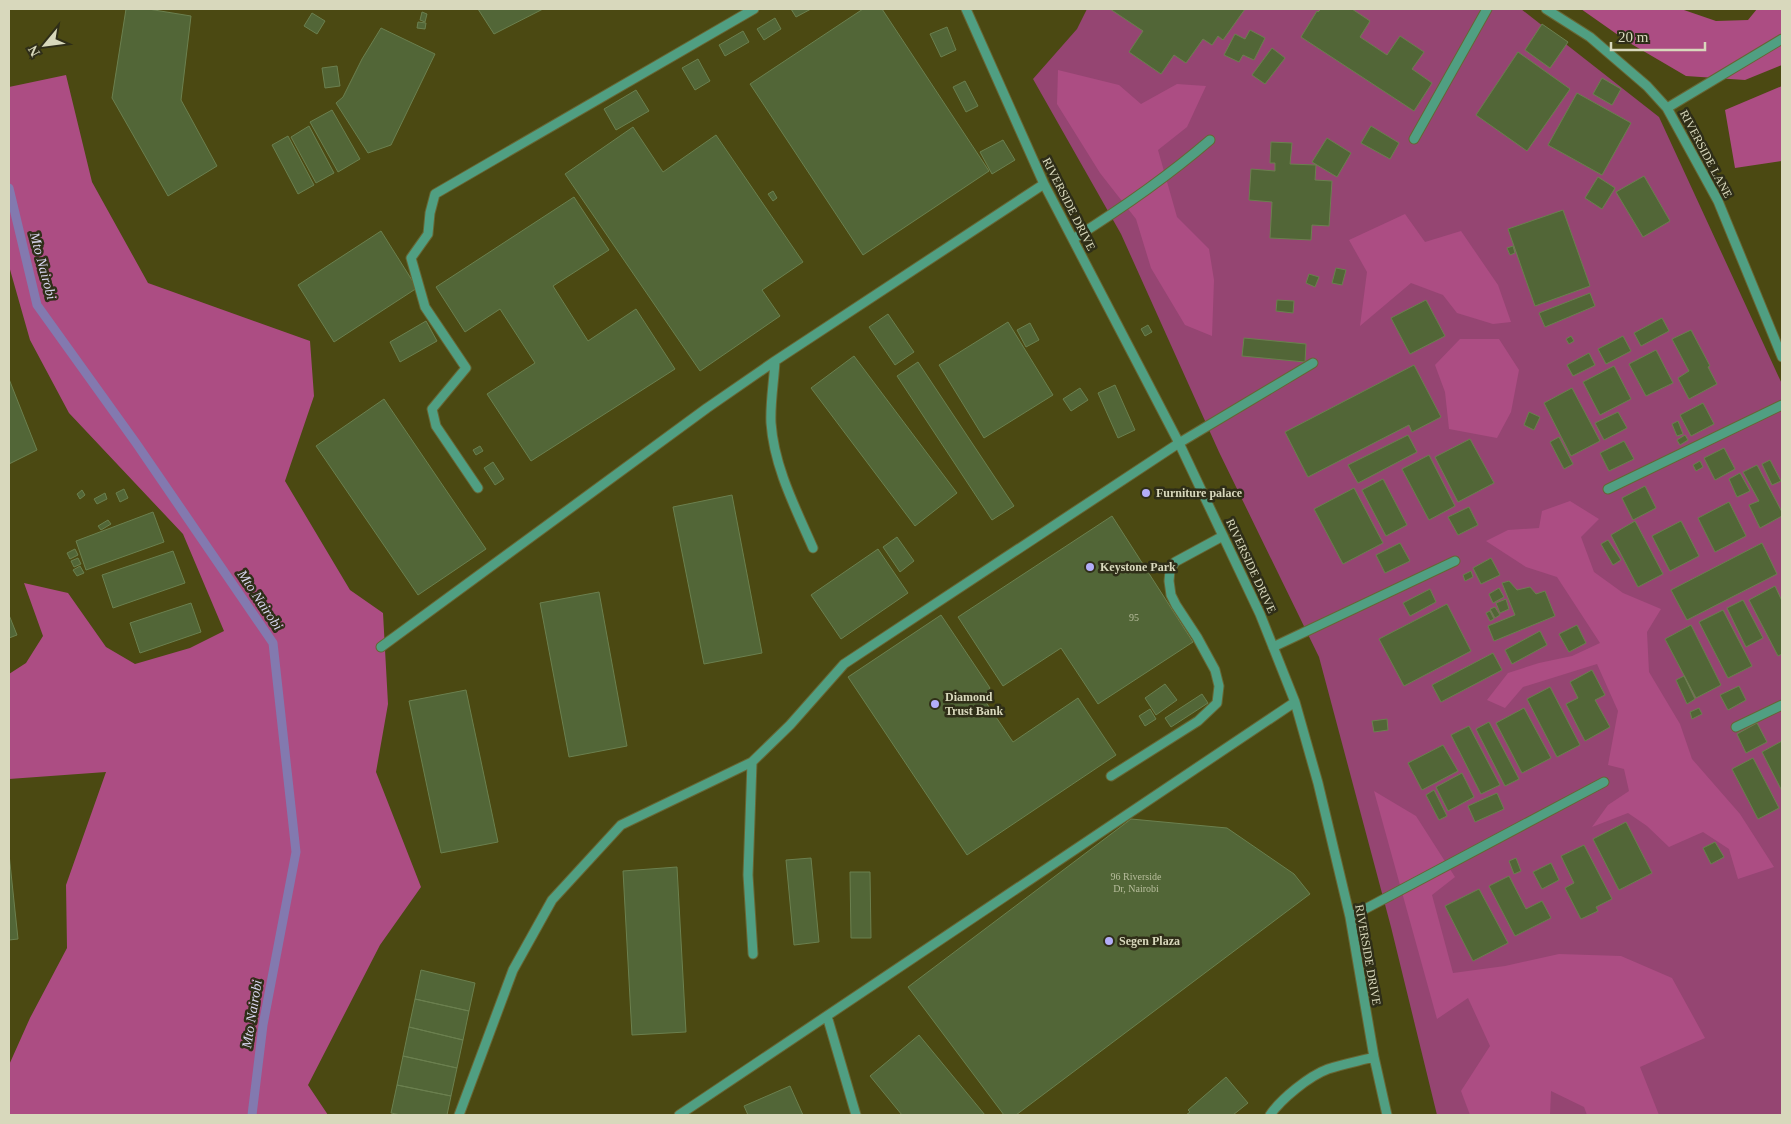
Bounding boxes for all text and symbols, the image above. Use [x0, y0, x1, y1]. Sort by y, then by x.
north arrow [20, 20, 70, 70]
scale bar [1611, 20, 1705, 52]
text: 20 m [1618, 29, 1649, 45]
text: N [25, 43, 43, 59]
street label: RIVERSIDE LANE [1677, 108, 1735, 200]
street label: RIVERSIDE DRIVE [1040, 155, 1098, 253]
water label: Mto Nairobi [27, 230, 59, 301]
place label: Furniture palace [1156, 486, 1243, 500]
marker: Furniture palace [1140, 487, 1152, 499]
street label: RIVERSIDE DRIVE [1223, 517, 1279, 615]
place label: Keystone Park [1100, 560, 1176, 574]
marker: Keystone Park [1084, 561, 1096, 573]
water label: Mto Nairobi [234, 566, 286, 633]
house number: 95 [1129, 612, 1139, 623]
place label: Diamond Trust Bank [945, 690, 1003, 718]
marker: Diamond Trust Bank [929, 698, 941, 710]
house number: 96 Riverside Dr, Nairobi [1111, 871, 1162, 894]
street label: RIVERSIDE DRIVE [1352, 903, 1384, 1007]
place label: Segen Plaza [1119, 934, 1180, 948]
marker: Segen Plaza [1103, 935, 1115, 947]
water label: Mto Nairobi [239, 979, 265, 1050]

